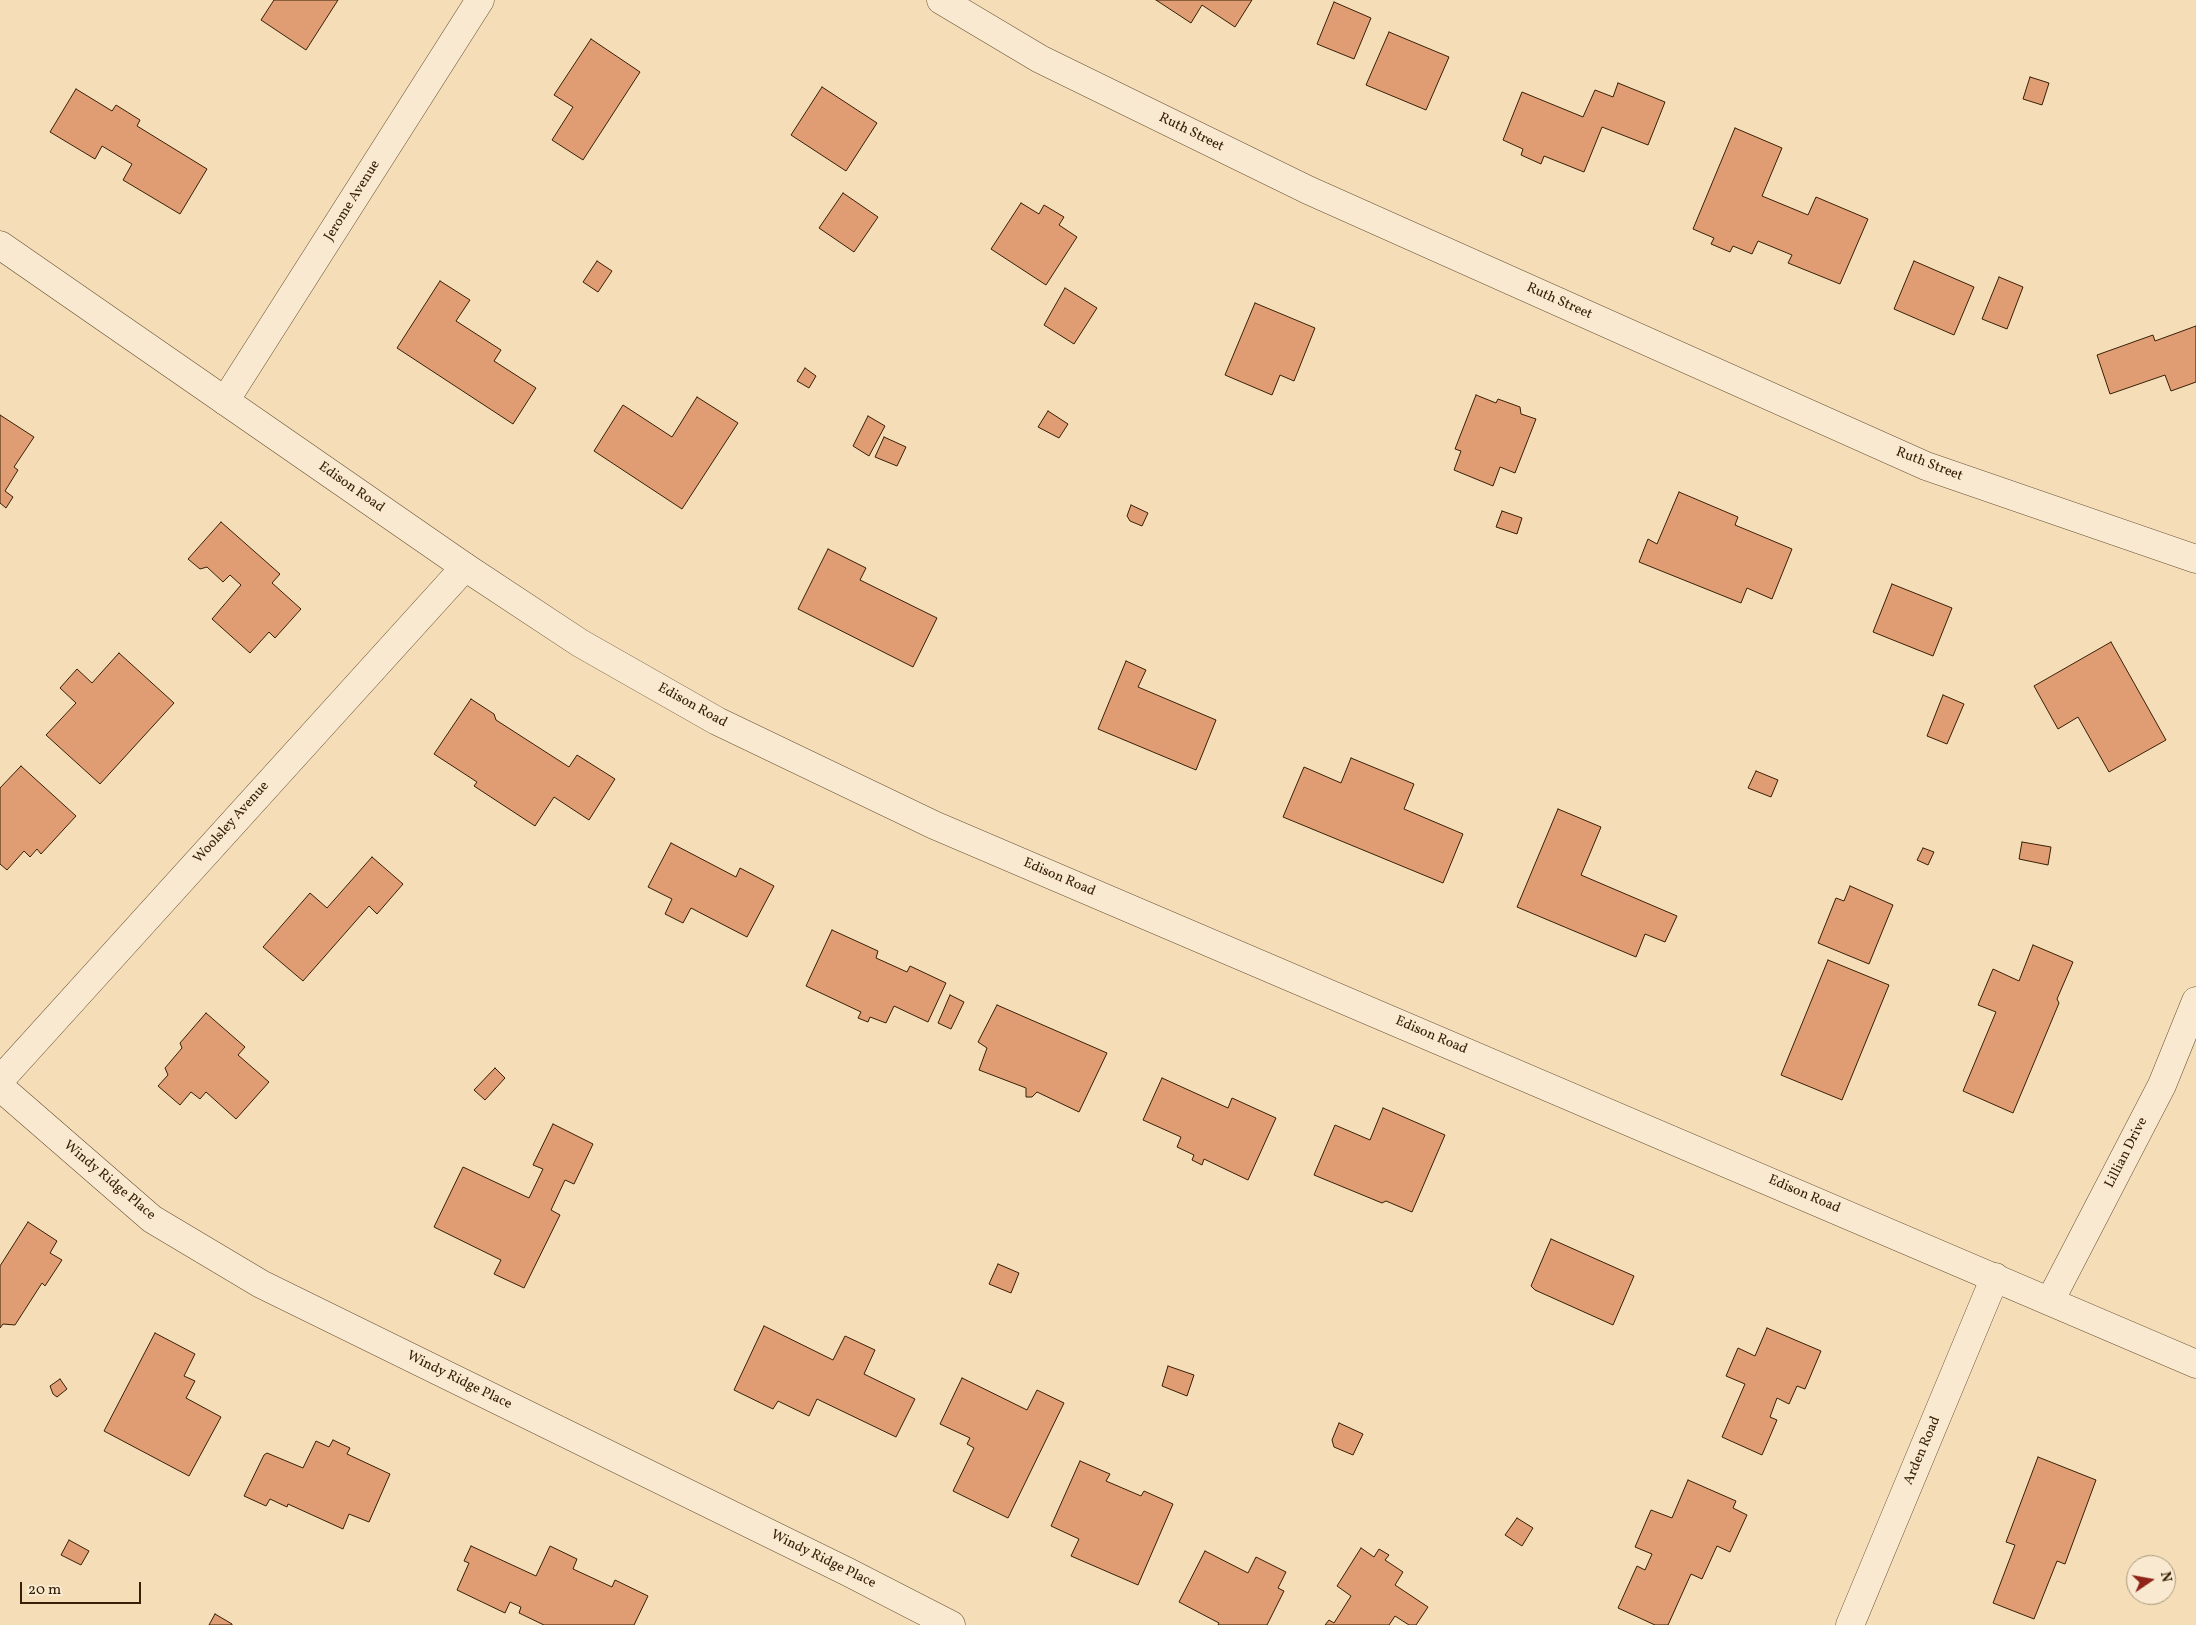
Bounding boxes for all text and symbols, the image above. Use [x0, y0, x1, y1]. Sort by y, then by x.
street label: Ruth Street [1156, 110, 1226, 156]
street label: Jerome Avenue [321, 157, 385, 245]
street label: Ruth Street [1524, 280, 1594, 324]
street label: Ruth Street [1893, 445, 1965, 485]
street label: Edison Road [315, 459, 387, 517]
street label: Edison Road [654, 680, 730, 732]
street label: Woolsley Avenue [191, 778, 273, 868]
street label: Edison Road [1020, 855, 1098, 901]
street label: Edison Road [1392, 1013, 1470, 1059]
street label: Lillian Drive [2102, 1115, 2152, 1191]
street label: Windy Ridge Place [60, 1138, 158, 1224]
street label: Edison Road [1765, 1172, 1843, 1218]
street label: Windy Ridge Place [404, 1348, 514, 1414]
street label: Arden Road [1901, 1414, 1945, 1488]
street label: Windy Ridge Place [768, 1527, 878, 1593]
north arrow [2126, 1555, 2176, 1605]
text: N [2155, 1570, 2176, 1584]
scale bar [22, 1572, 144, 1604]
text: 20 m [28, 1580, 61, 1601]

